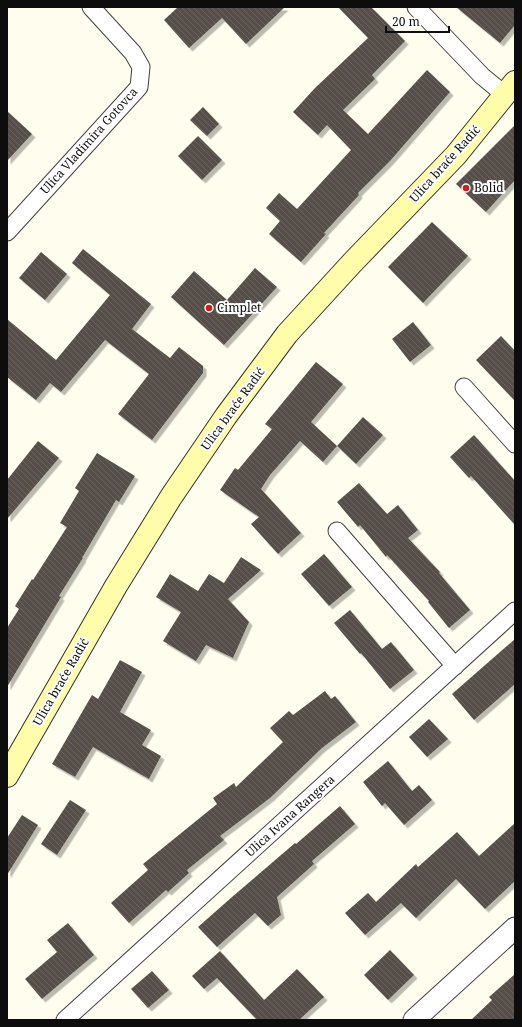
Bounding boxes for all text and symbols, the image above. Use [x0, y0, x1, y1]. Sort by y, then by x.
scale bar [386, 8, 449, 34]
text: 20 m [392, 13, 420, 30]
street label: Ulica Vladimira Gotovca [36, 83, 141, 198]
street label: Ulica braće Radić [405, 121, 484, 206]
place label: Bolid [474, 179, 504, 196]
marker: Bolid [461, 183, 471, 193]
place label: Cimplet [217, 299, 261, 316]
marker: Cimplet [204, 303, 214, 313]
street label: Ulica braće Radić [197, 364, 269, 454]
street label: Ulica braće Radić [29, 635, 93, 729]
street label: Ulica Ivana Rangera [241, 771, 338, 860]

